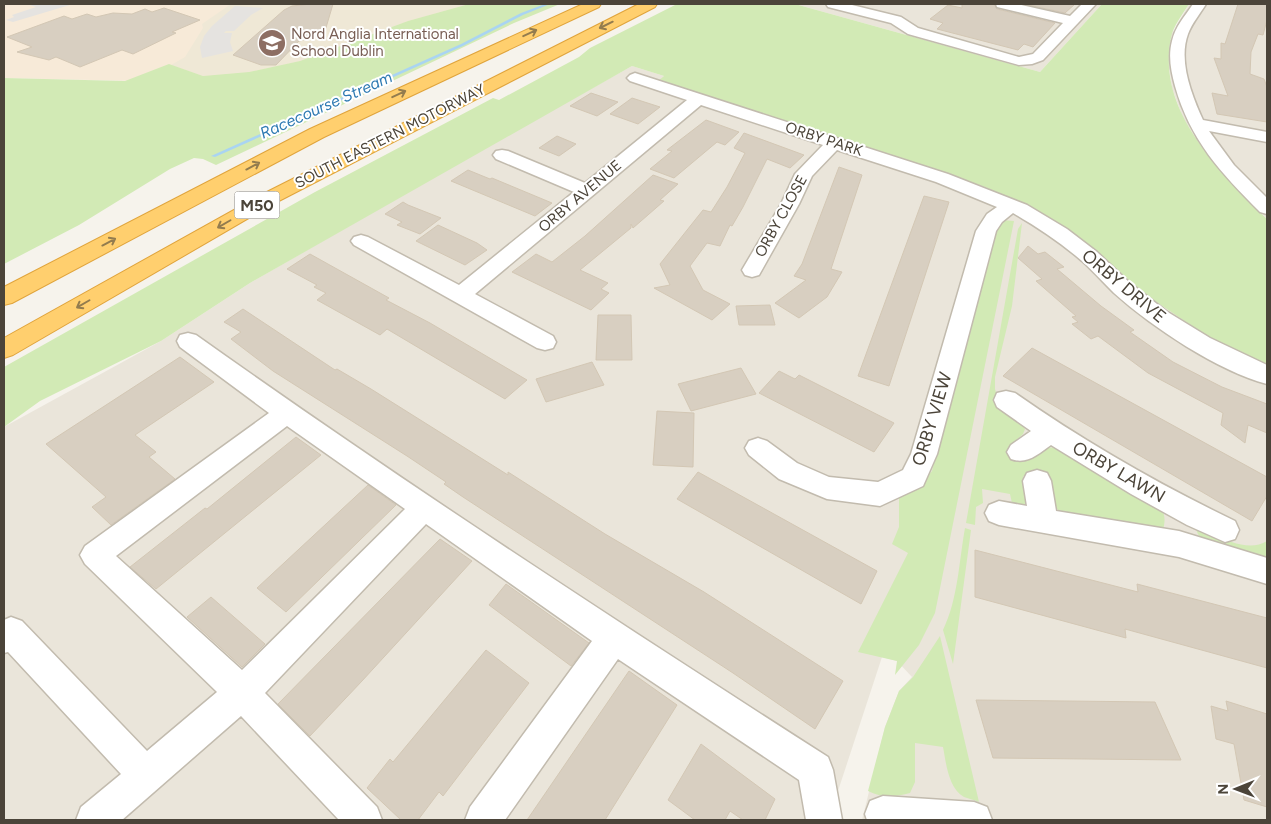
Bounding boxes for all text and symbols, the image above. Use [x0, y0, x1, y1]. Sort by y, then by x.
one-way arrow [599, 20, 614, 30]
place label: Nord Anglia International School Dublin [291, 25, 459, 60]
school or university icon: Nord Anglia International School Dublin [257, 28, 287, 58]
one-way arrow [522, 28, 537, 37]
water label: Racecourse Stream [257, 67, 395, 143]
street label: SOUTH EASTERN MOTORWAY [292, 80, 488, 192]
one-way arrow [391, 89, 406, 99]
street label: ORBY PARK [783, 118, 866, 160]
street label: ORBY AVENUE [535, 156, 625, 236]
one-way arrow [245, 161, 260, 170]
street label: ORBY CLOSE [751, 172, 811, 260]
road number: M50 [234, 192, 280, 218]
one-way arrow [218, 219, 232, 229]
one-way arrow [101, 237, 116, 246]
street label: ORBY DRIVE [1077, 244, 1171, 328]
one-way arrow [75, 299, 90, 309]
street label: ORBY VIEW [907, 369, 957, 469]
street label: ORBY LAWN [1069, 437, 1169, 507]
north arrow [1211, 764, 1261, 814]
text: N [1215, 784, 1232, 795]

